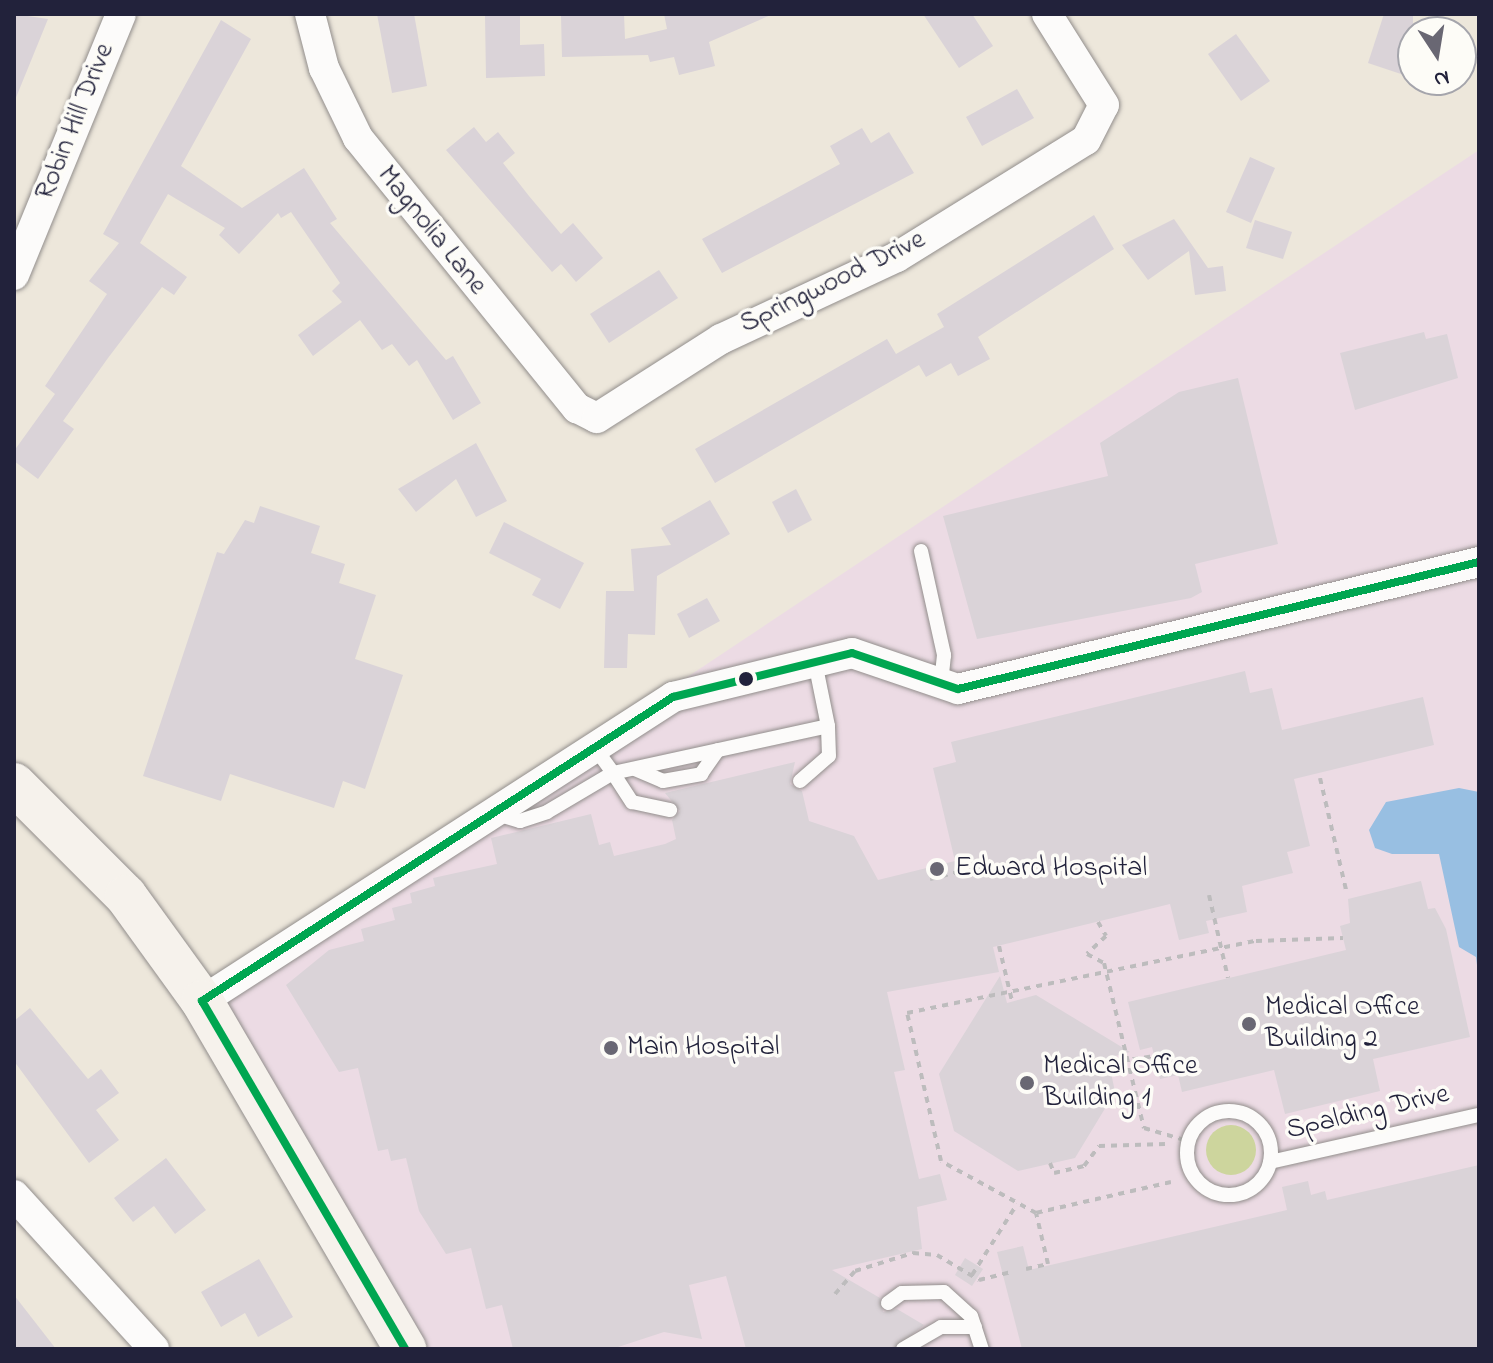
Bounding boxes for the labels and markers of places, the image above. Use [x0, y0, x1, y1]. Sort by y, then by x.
unlabelled marker [738, 671, 754, 687]
place label: Edward Hospital [955, 852, 1147, 886]
marker: Edward Hospital [926, 858, 948, 880]
place label: Medical Office Building 2 [1265, 991, 1419, 1057]
marker: Medical Office Building 2 [1240, 1015, 1258, 1033]
place label: Main Hospital [627, 1031, 780, 1065]
marker: Main Hospital [602, 1039, 620, 1057]
place label: Medical Office Building 1 [1043, 1050, 1197, 1116]
marker: Medical Office Building 1 [1018, 1074, 1036, 1092]

